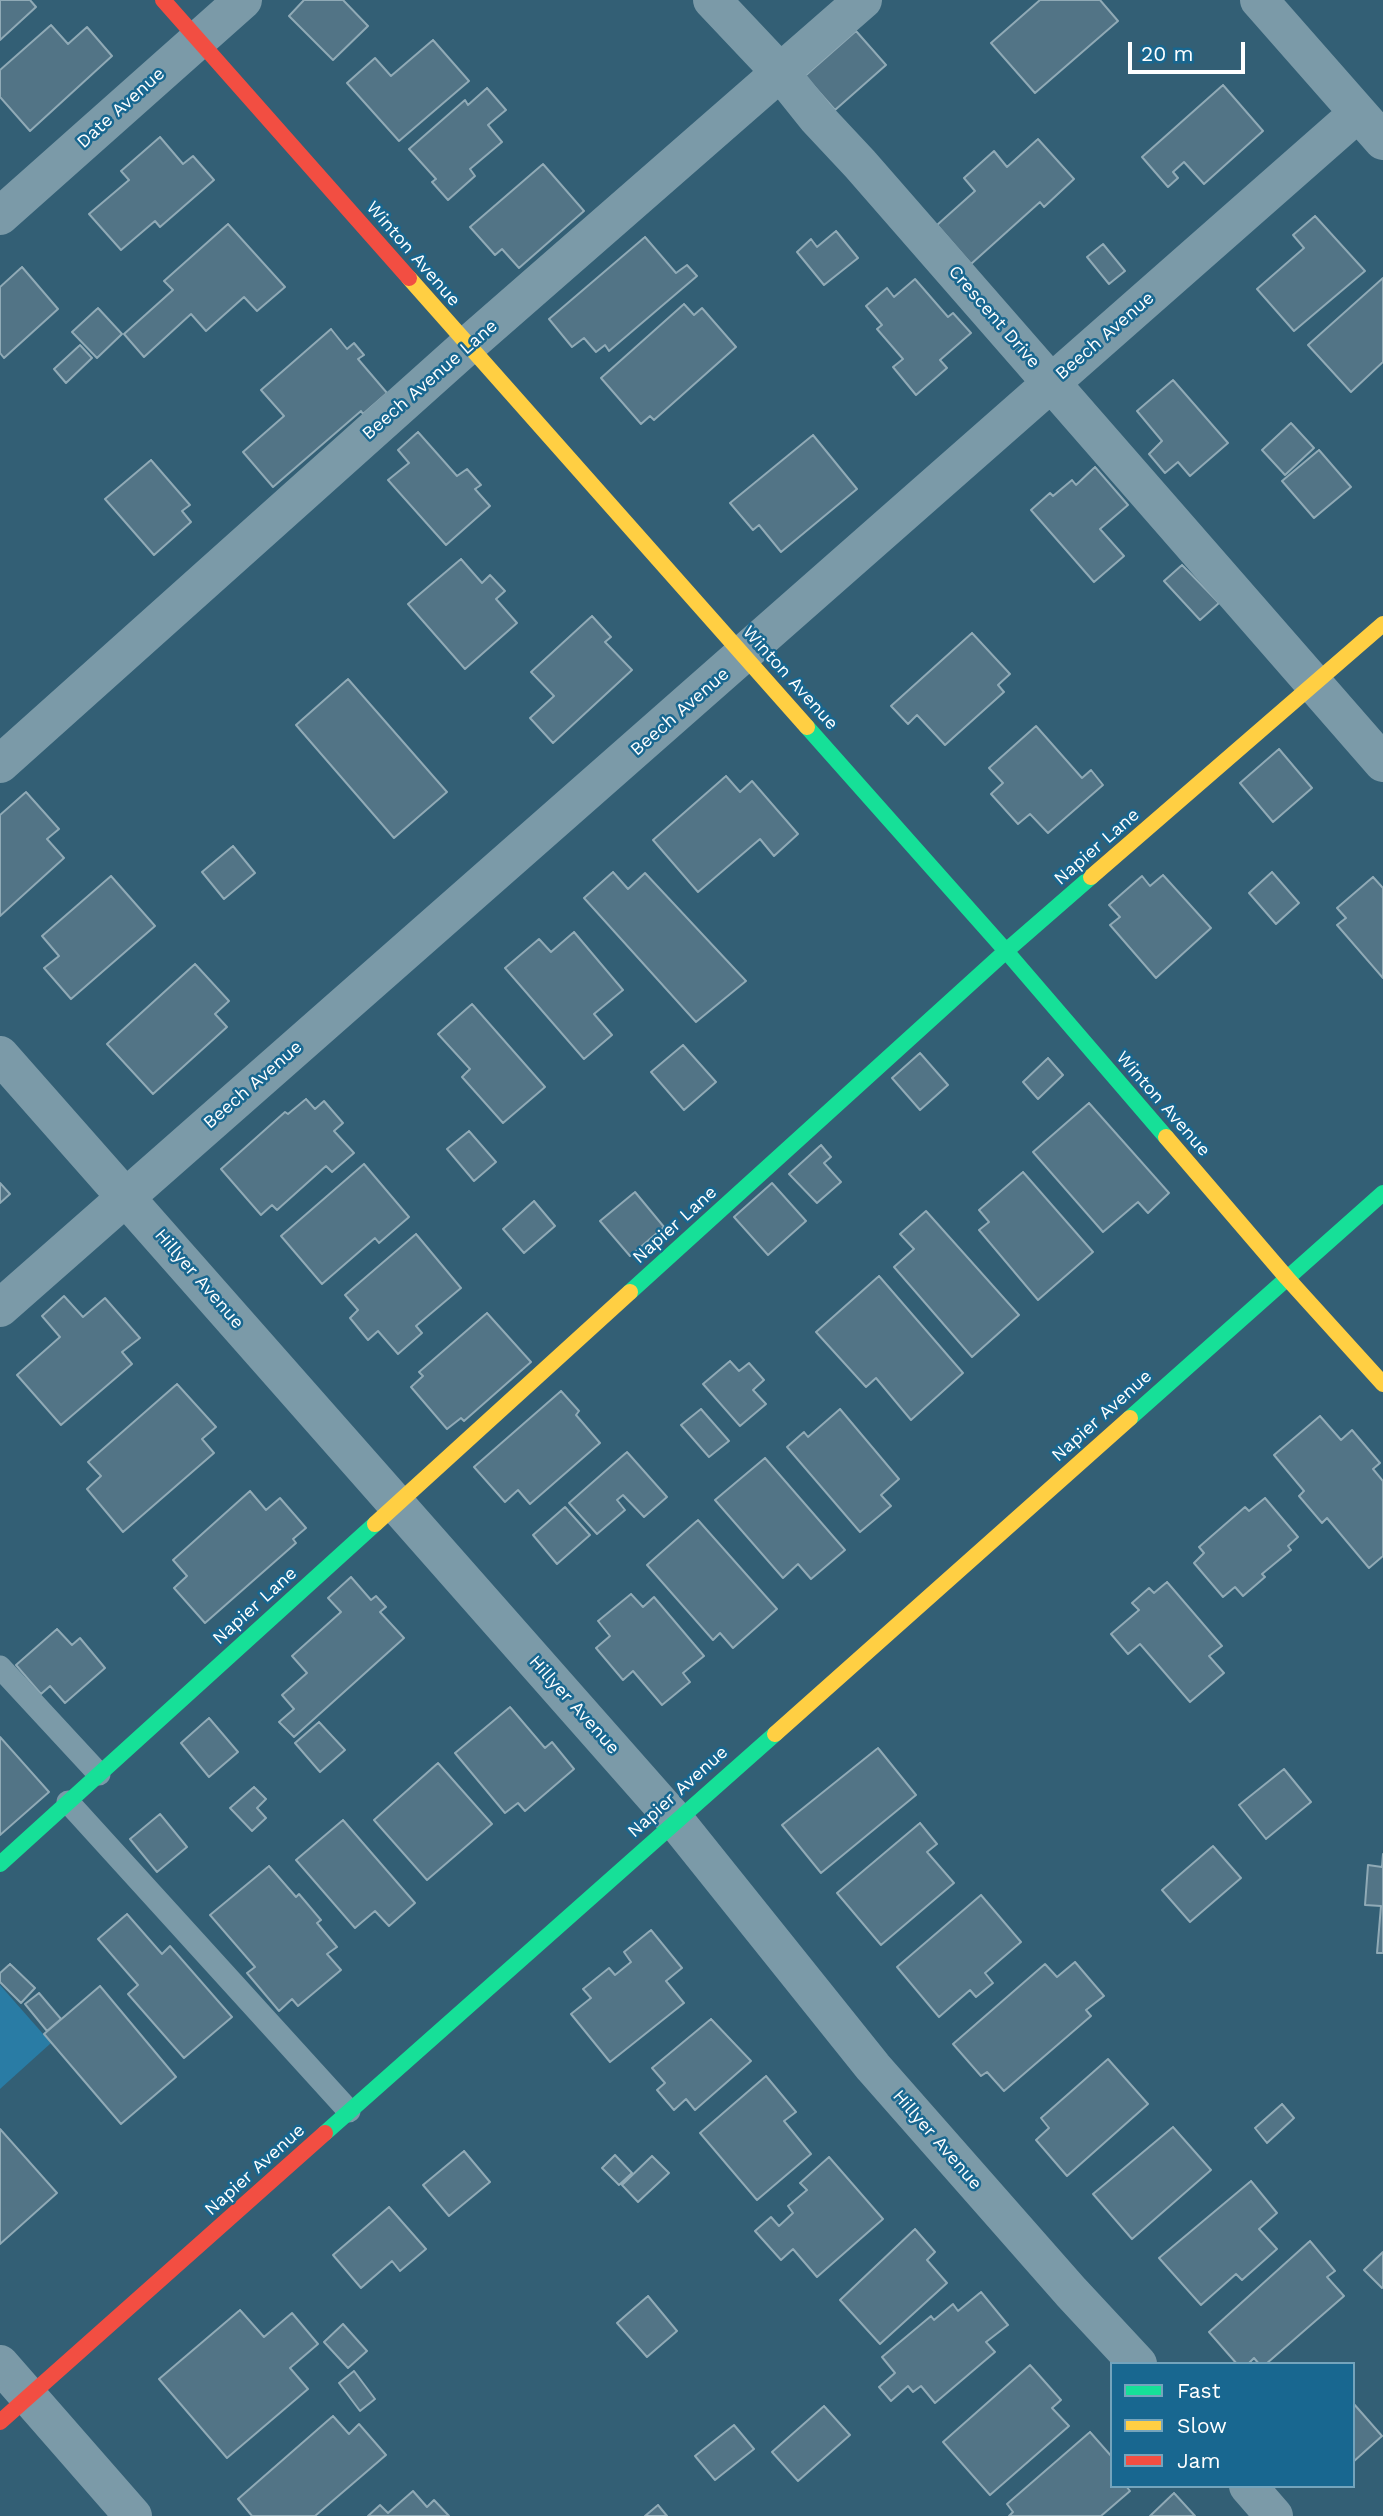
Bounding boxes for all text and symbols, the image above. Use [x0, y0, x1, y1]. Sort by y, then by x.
scale bar [1131, 28, 1248, 72]
text: 20 m [1141, 41, 1193, 66]
street label: Date Avenue [73, 63, 169, 153]
street label: Winton Avenue [361, 197, 465, 311]
street label: Crescent Drive [943, 261, 1045, 373]
street label: Beech Avenue [1051, 287, 1159, 385]
street label: Beech Avenue Lane [358, 315, 502, 445]
street label: Winton Avenue [738, 622, 842, 734]
street label: Beech Avenue [626, 663, 734, 761]
street label: Napier Lane [1050, 804, 1144, 890]
street label: Beech Avenue [199, 1036, 307, 1134]
street label: Winton Avenue [1111, 1047, 1215, 1161]
street label: Napier Lane [628, 1182, 722, 1268]
street label: Hillyer Avenue [150, 1225, 248, 1333]
street label: Napier Avenue [1048, 1366, 1156, 1466]
street label: Napier Lane [208, 1563, 302, 1649]
street label: Hillyer Avenue [524, 1651, 624, 1759]
street label: Napier Avenue [624, 1742, 732, 1842]
street label: Hillyer Avenue [888, 2086, 986, 2194]
street label: Napier Avenue [201, 2120, 309, 2220]
legend [1110, 2362, 1355, 2488]
text: Fast [1177, 2378, 1221, 2403]
text: Slow [1177, 2413, 1227, 2438]
text: Jam [1177, 2448, 1220, 2473]

